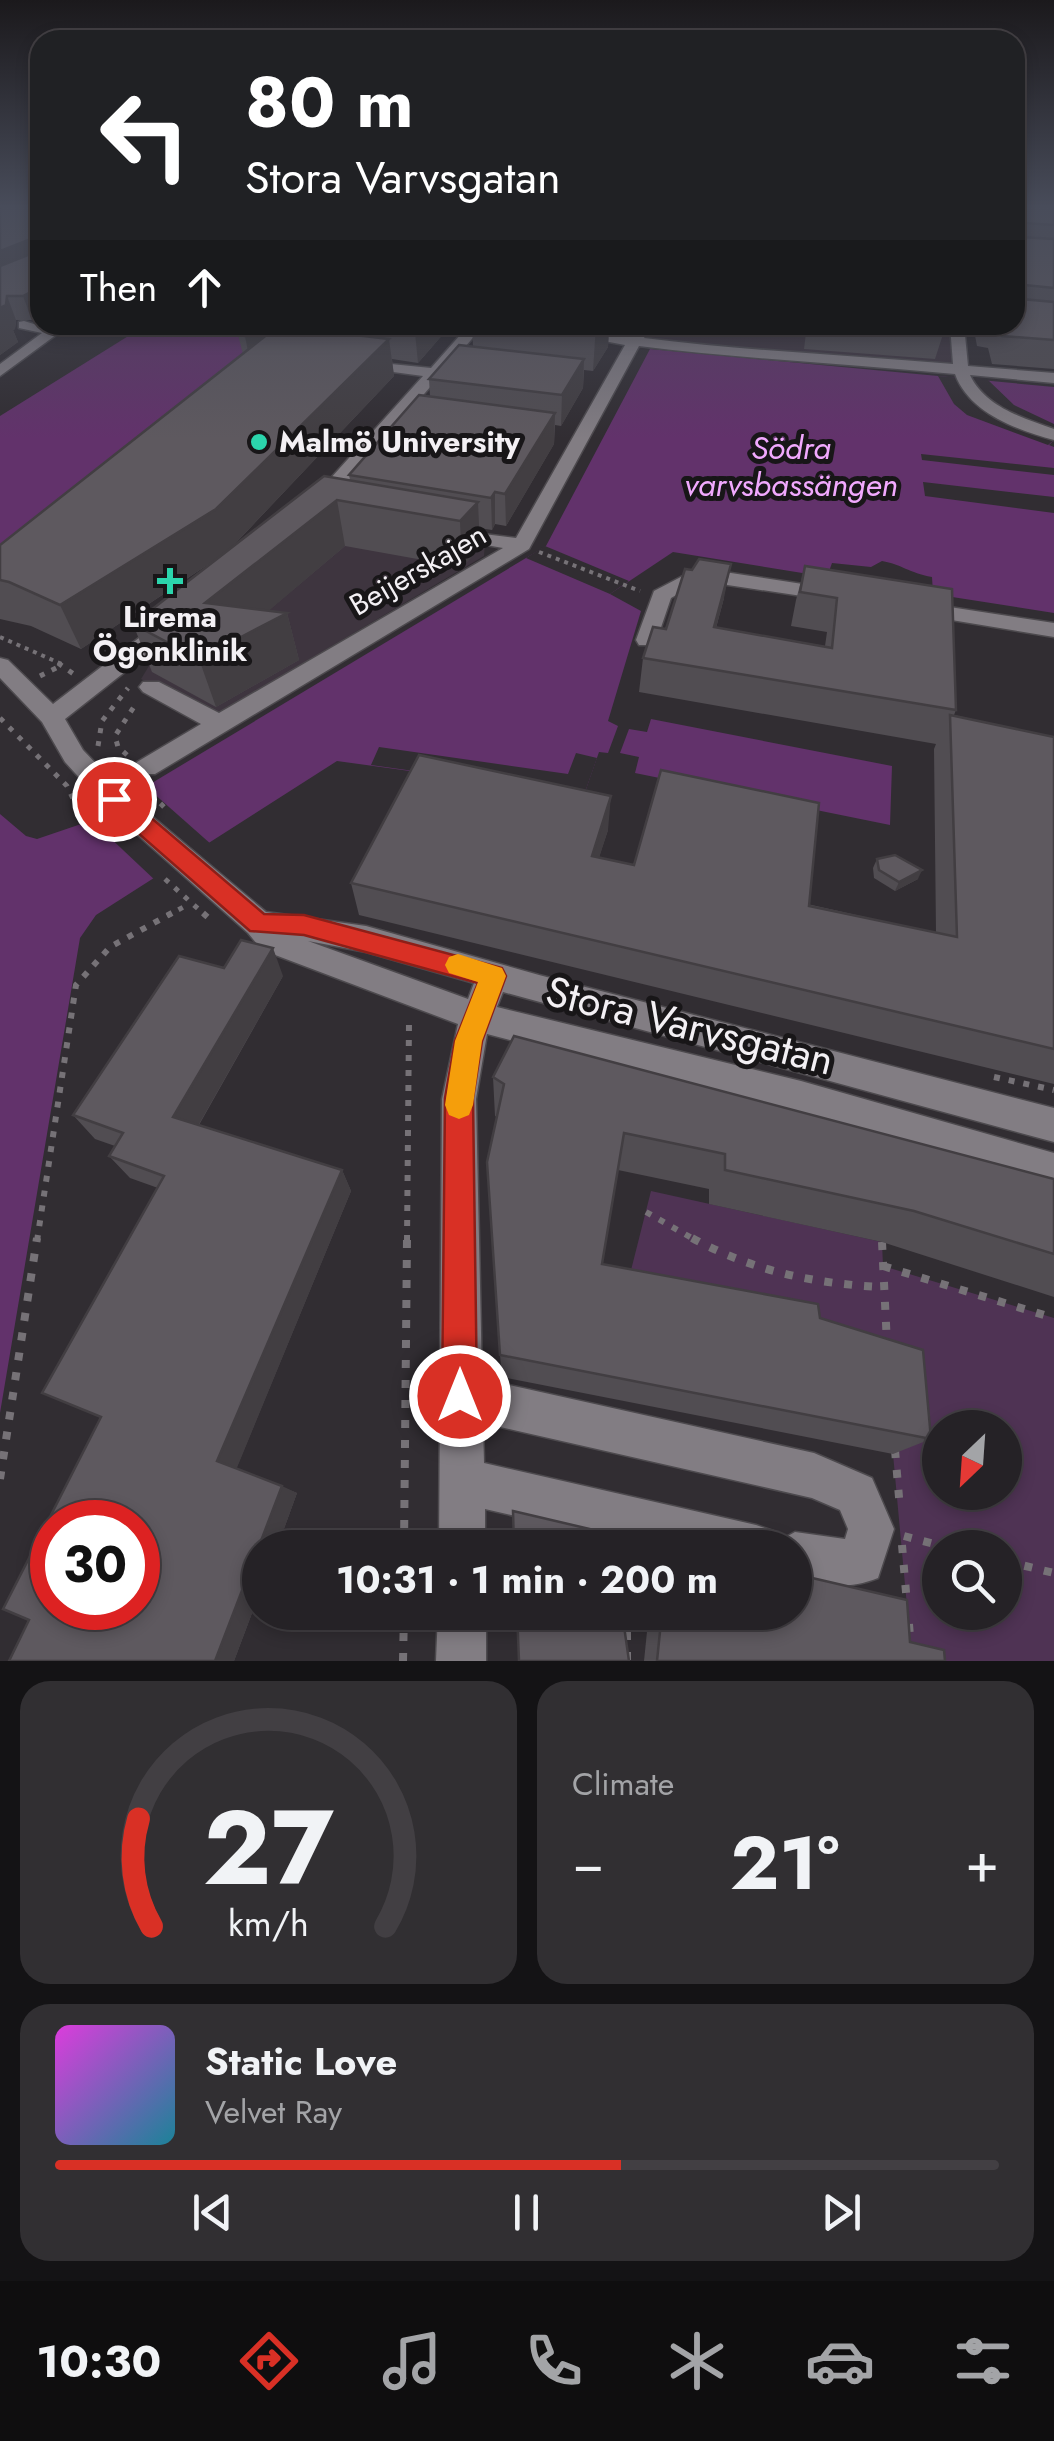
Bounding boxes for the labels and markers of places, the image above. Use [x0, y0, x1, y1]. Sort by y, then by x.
place label: Malmö University [279, 420, 520, 463]
marker: Malmö University [248, 431, 270, 453]
marker: Lirema Ögonklinik [157, 568, 183, 594]
place label: Lirema Ögonklinik [93, 595, 248, 672]
pin [72, 757, 157, 842]

